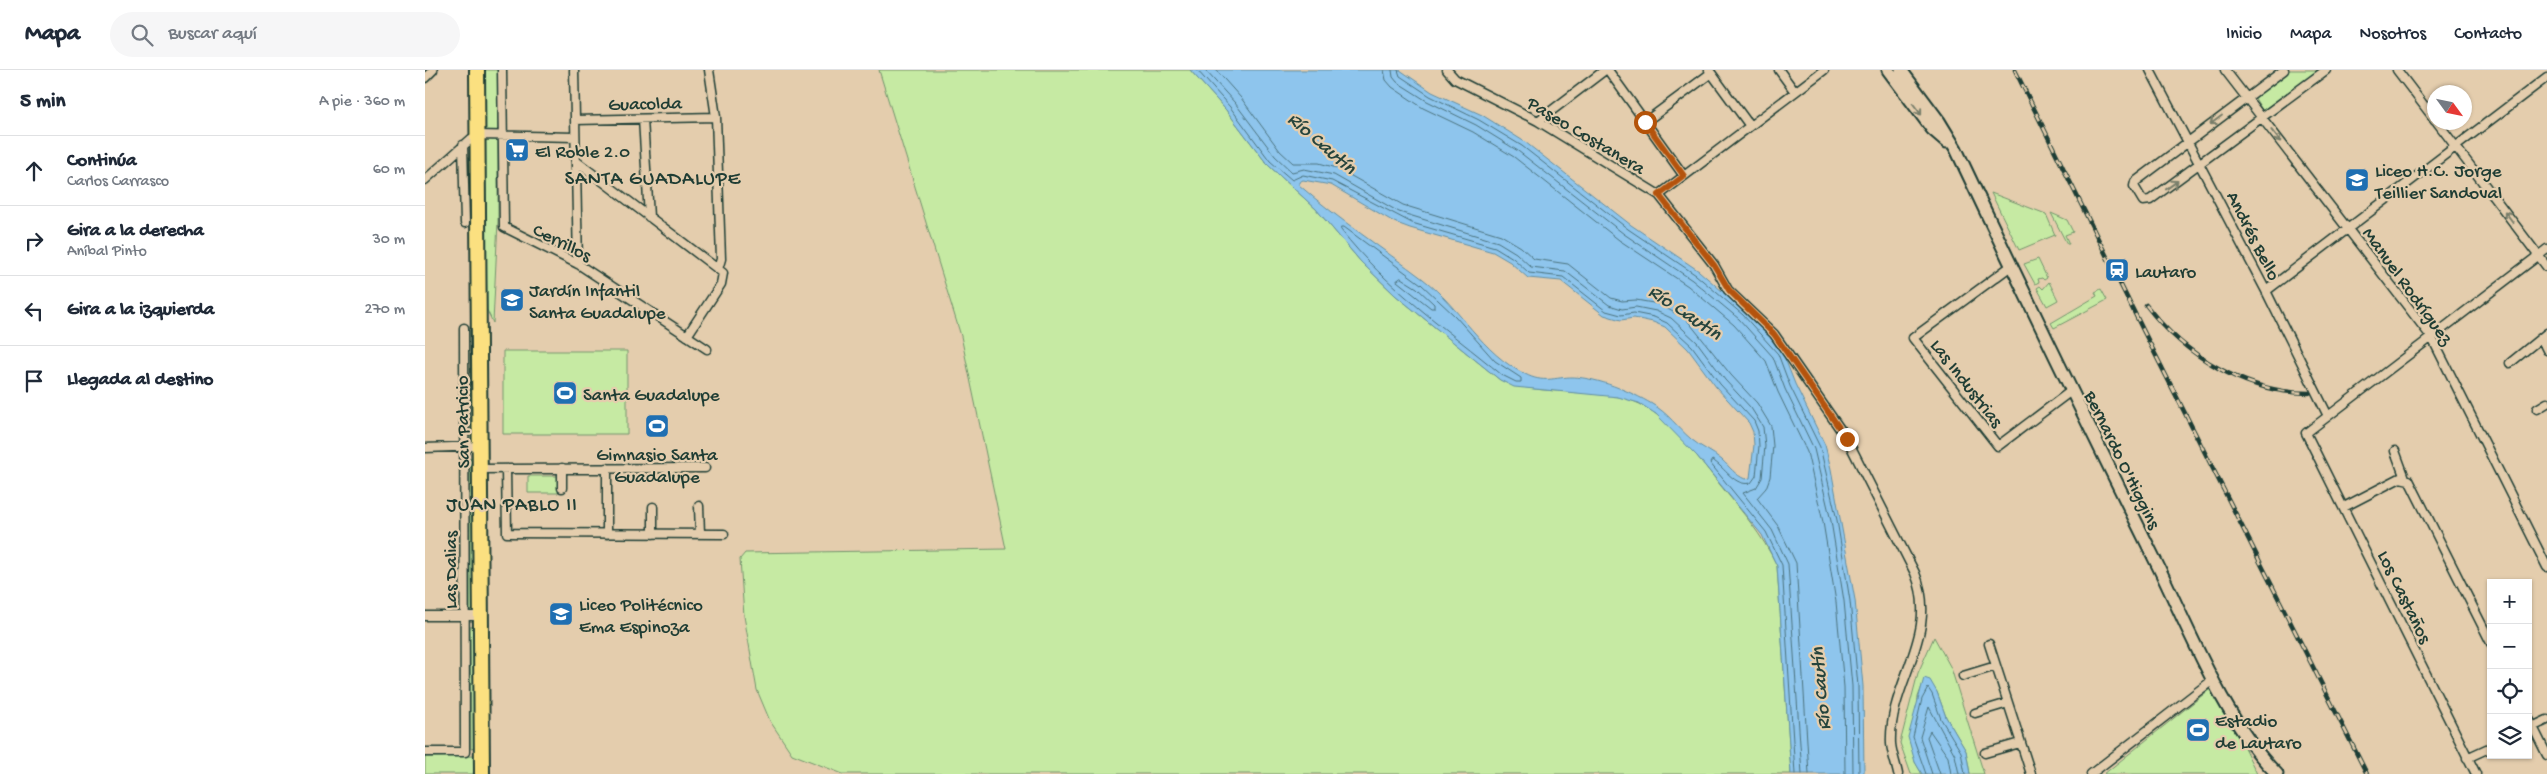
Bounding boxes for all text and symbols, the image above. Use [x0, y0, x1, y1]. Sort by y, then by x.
search box [110, 12, 460, 57]
text: Mapa [25, 20, 80, 49]
icon: search [128, 21, 156, 49]
text: Buscar aquí [168, 23, 257, 46]
text: Inicio [2226, 24, 2262, 45]
text: Mapa [2290, 24, 2331, 45]
text: Nosotros [2359, 24, 2426, 45]
text: Contacto [2454, 24, 2522, 45]
north arrow [2427, 85, 2472, 130]
text: 5 min [20, 90, 65, 115]
street label: Paseo Costanera [1521, 92, 1650, 182]
text: A pie · 360 m [319, 93, 405, 112]
street label: Guacolda [608, 93, 684, 118]
one-way arrow [1912, 102, 1922, 116]
water label: Río Cautín [1282, 109, 1360, 181]
route start [1634, 111, 1657, 134]
one-way arrow [2209, 115, 2223, 125]
one-way arrow [2271, 129, 2282, 142]
supermarket icon: El Roble 2.0 [504, 137, 530, 163]
place label: El Roble 2.0 [535, 142, 630, 165]
text: Continúa [67, 150, 137, 173]
icon: ahead [20, 157, 48, 185]
text: 60 m [373, 161, 405, 180]
place label: Liceo H.C. Jorge Teillier Sandoval [2374, 161, 2502, 206]
school or university icon: Liceo H.C. Jorge Teillier Sandoval [2344, 167, 2370, 193]
district label: SANTA GUADALUPE [565, 169, 742, 192]
text: Carlos Carrasco [67, 173, 169, 192]
one-way arrow [2165, 179, 2178, 190]
street label: Andrés Bello [2220, 188, 2284, 285]
one-way arrow [2503, 211, 2514, 224]
text: Gira a la derecha [67, 220, 204, 243]
street label: Cerrillos [528, 220, 596, 269]
street label: Manuel Rodríguez [2356, 224, 2457, 351]
icon: right [20, 227, 48, 255]
text: 30 m [372, 231, 405, 250]
text: Aníbal Pinto [67, 243, 147, 262]
station icon: Lautaro [2104, 257, 2130, 283]
place label: Lautaro [2135, 262, 2196, 285]
place label: Jardín Infantil Santa Guadalupe [529, 281, 666, 326]
water label: Río Cautín [1643, 281, 1725, 347]
school or university icon: Jardín Infantil Santa Guadalupe [499, 287, 525, 313]
icon: left [20, 297, 48, 325]
text: Gira a la izquierda [67, 299, 214, 322]
text: 270 m [365, 301, 405, 320]
street label: Las Industrias [1924, 335, 2007, 434]
icon: arrive [20, 367, 48, 395]
text: Llegada al destino [67, 369, 213, 392]
street label: San Patricio [452, 375, 477, 469]
sports icon: Santa Guadalupe [552, 380, 578, 406]
place label: Santa Guadalupe [583, 385, 720, 408]
street label: Bernardo O'Higgins [2077, 387, 2165, 534]
sports icon: Gimnasio Santa Guadalupe [644, 413, 670, 439]
route end [1836, 428, 1859, 451]
place label: Gimnasio Santa Guadalupe [596, 445, 719, 490]
district label: JUAN PABLO II [446, 495, 578, 518]
street label: Las Dalias [441, 530, 464, 609]
street label: Los Castaños [2371, 547, 2436, 649]
map controls [2487, 579, 2532, 759]
button: + [2487, 579, 2532, 624]
place label: Liceo Politécnico Ema Espinoza [579, 595, 703, 640]
school or university icon: Liceo Politécnico Ema Espinoza [548, 601, 574, 627]
button: − [2487, 624, 2532, 669]
water label: Río Cautín [1807, 646, 1838, 731]
button: locate [2487, 669, 2532, 714]
place label: Estadio de Lautaro [2215, 711, 2302, 756]
button: layers [2487, 714, 2532, 759]
sports icon: Estadio de Lautaro [2185, 717, 2211, 743]

